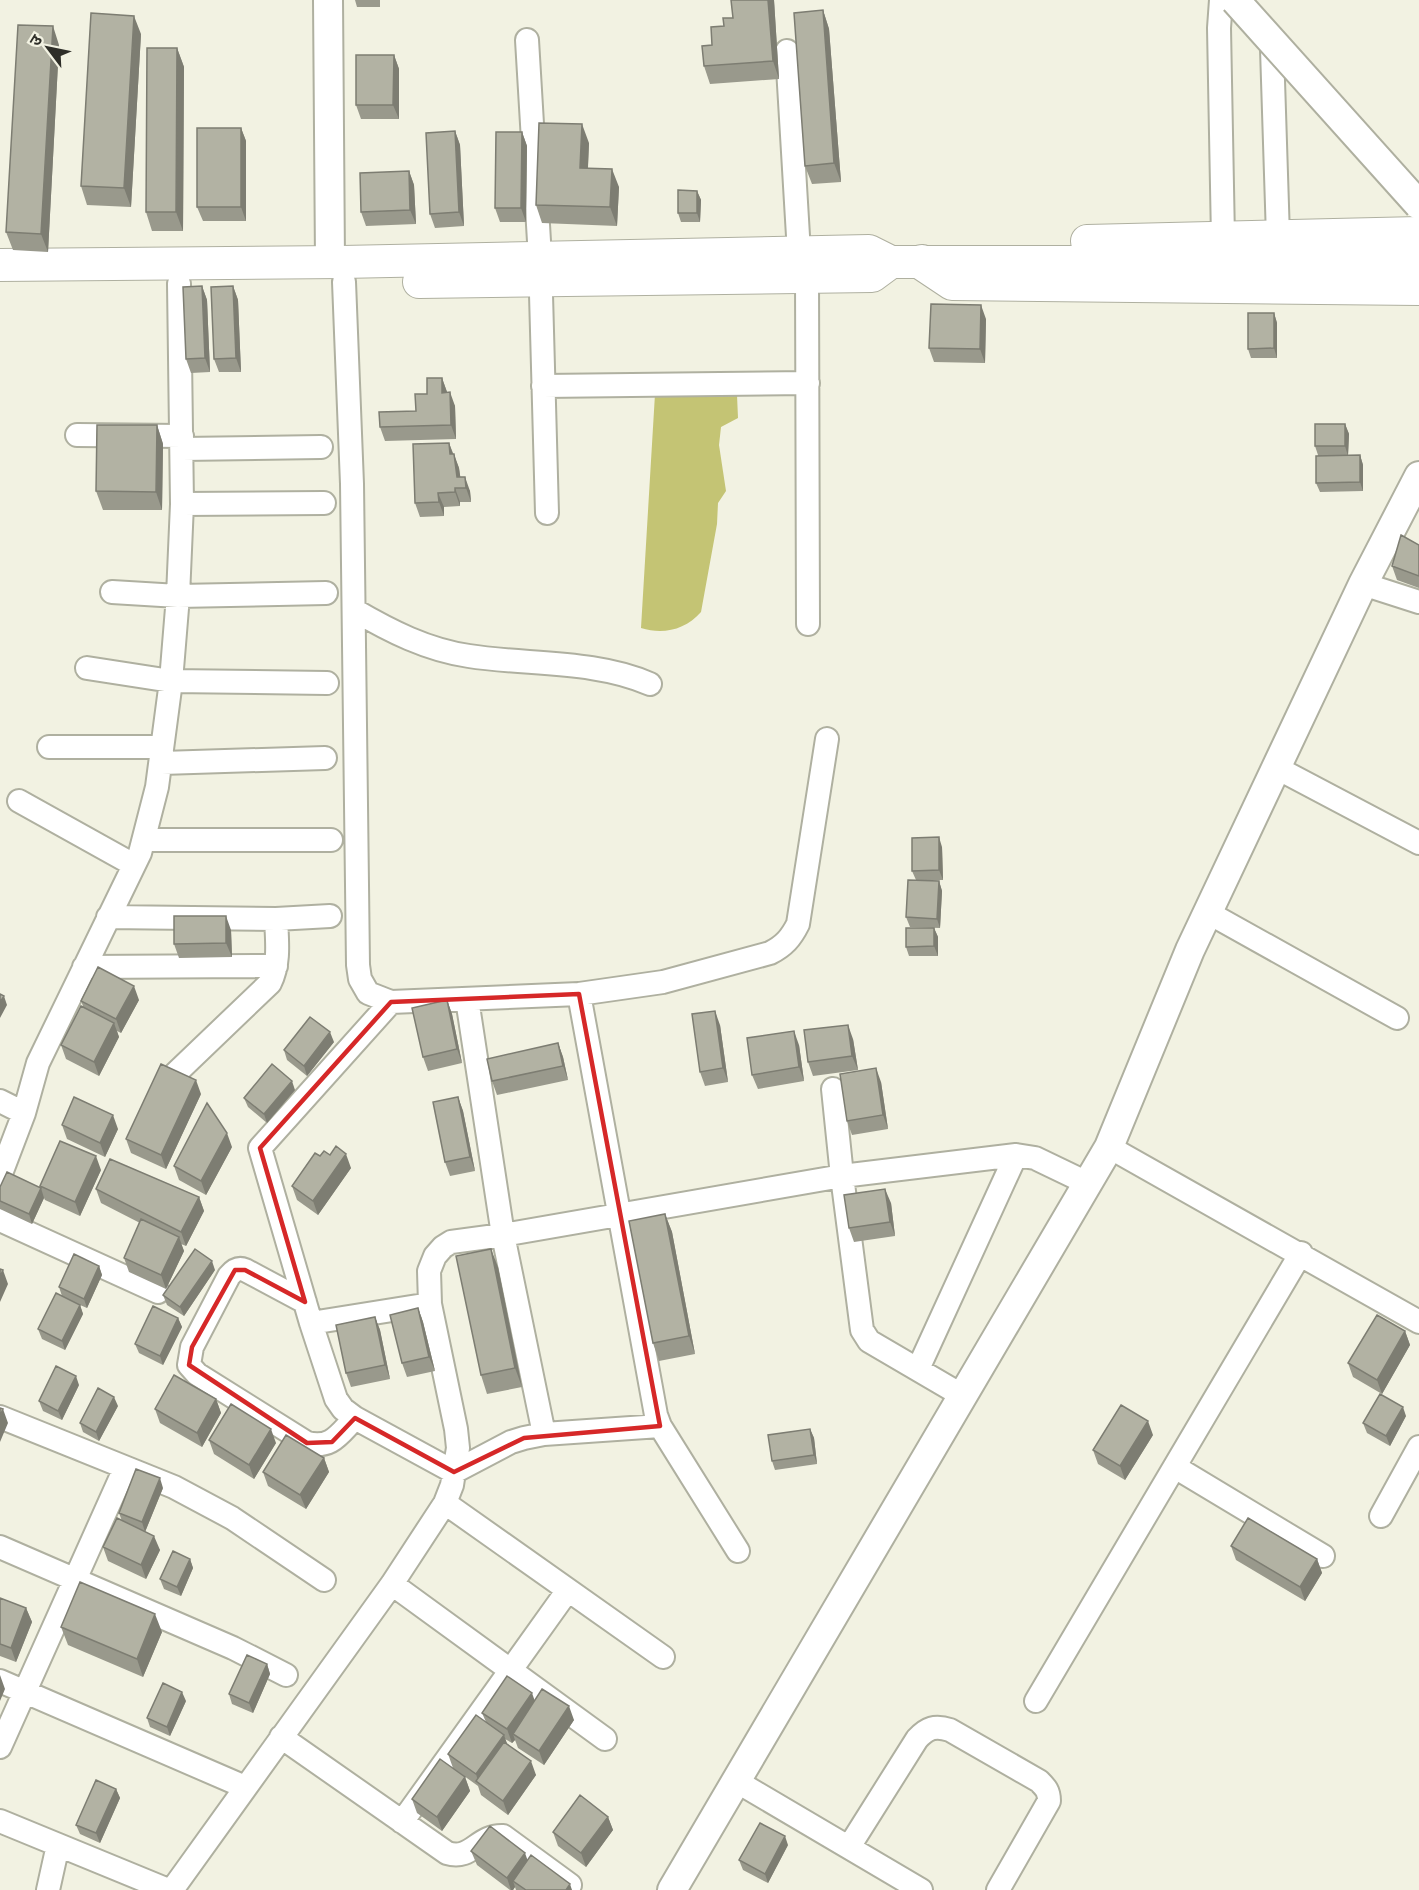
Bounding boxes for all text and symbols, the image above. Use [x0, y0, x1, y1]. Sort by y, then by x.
north arrow [18, 18, 78, 78]
text: उ [24, 30, 46, 49]

